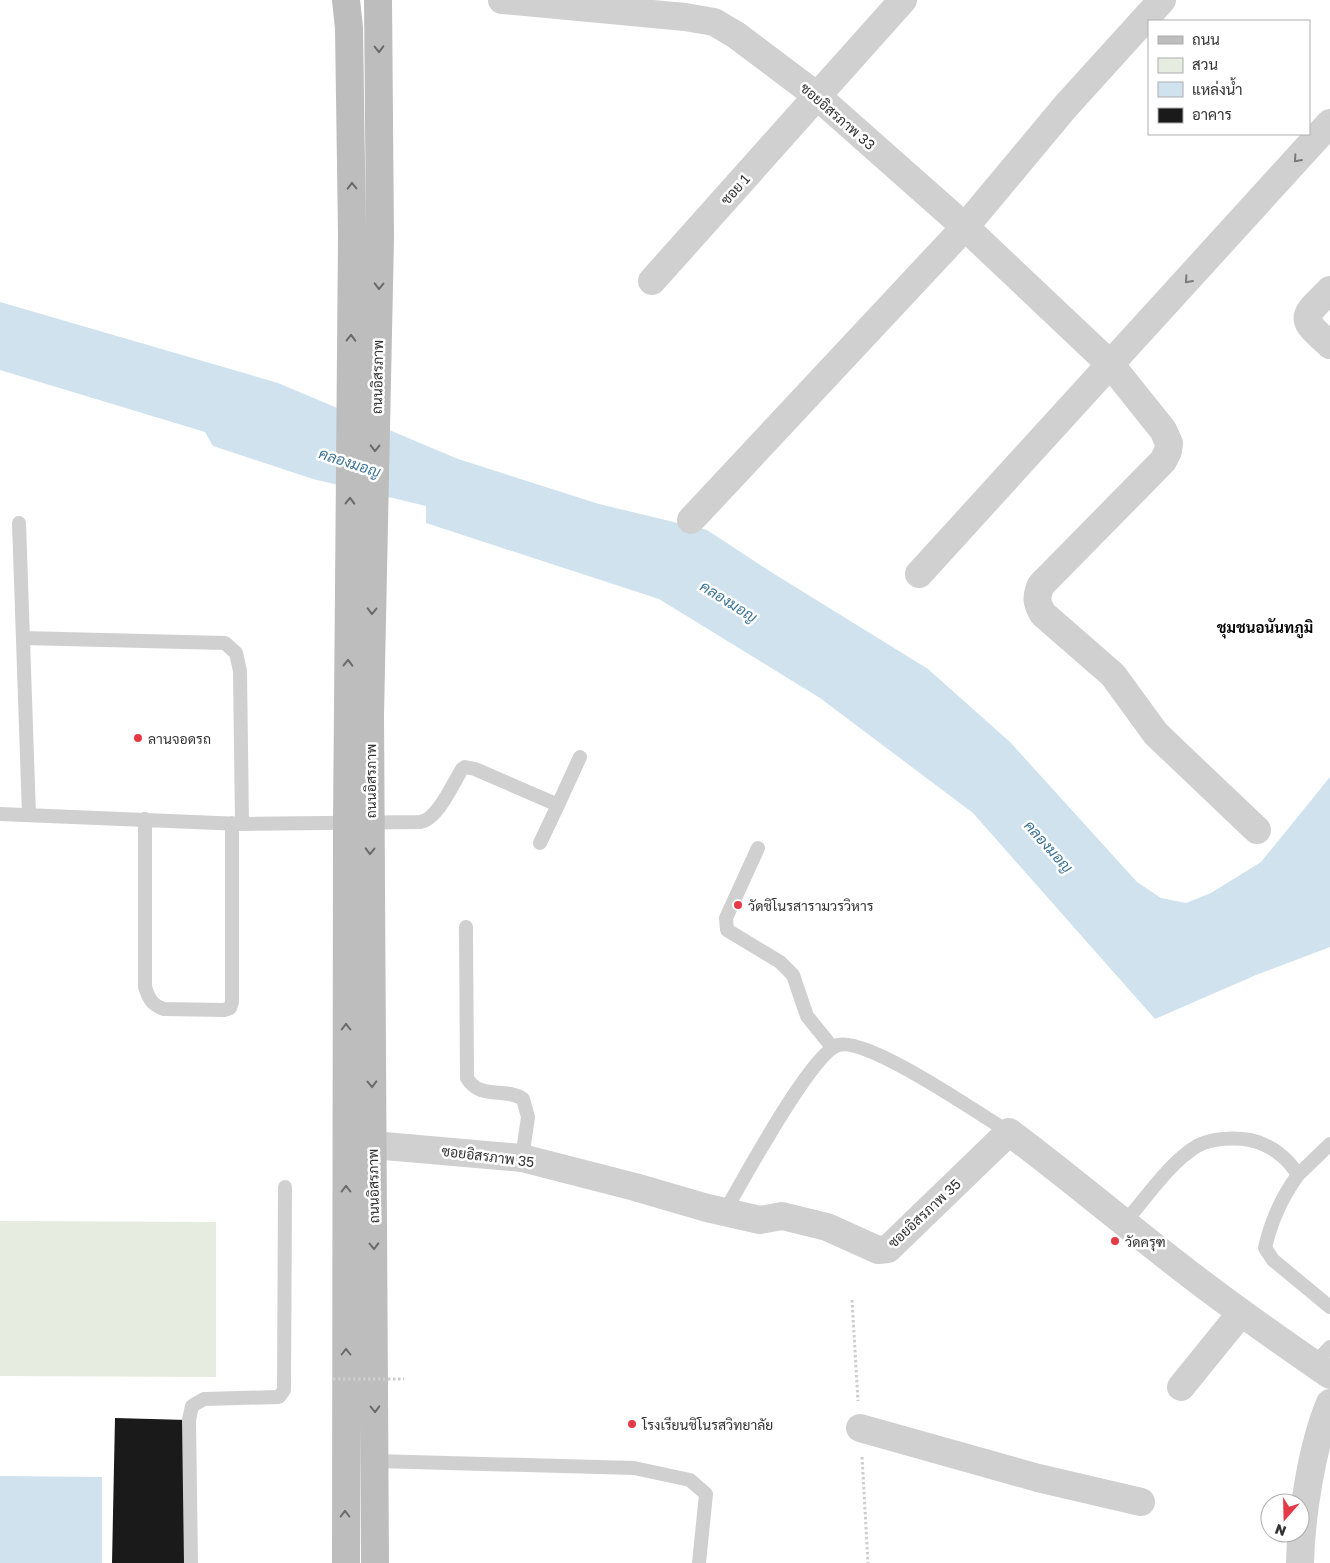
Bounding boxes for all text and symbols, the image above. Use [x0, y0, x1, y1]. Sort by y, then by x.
legend [1148, 20, 1310, 135]
text: ถนน [1192, 30, 1220, 48]
one-way arrow [374, 45, 384, 53]
text: สวน [1192, 55, 1218, 73]
text: แหล่งน้ำ [1192, 77, 1243, 98]
street label: ซอยอิสรภาพ 33 [797, 79, 879, 153]
text: อาคาร [1192, 105, 1232, 123]
one-way arrow [1294, 154, 1303, 163]
street label: ซอย 1 [717, 170, 753, 208]
one-way arrow [346, 181, 357, 189]
one-way arrow [1185, 274, 1194, 283]
one-way arrow [374, 282, 384, 290]
one-way arrow [346, 334, 356, 342]
street label: ถนนอิสรภาพ [368, 340, 386, 414]
water label: คลองมอญ [317, 444, 384, 482]
one-way arrow [370, 445, 381, 453]
one-way arrow [345, 497, 355, 504]
water label: คลองมอญ [697, 576, 761, 627]
one-way arrow [367, 608, 377, 615]
district label: ชุมชนอนันทภูมิ [1217, 618, 1313, 639]
one-way arrow [343, 659, 353, 667]
place label: ลานจอดรถ [148, 730, 211, 747]
marker: ลานจอดรถ [132, 732, 144, 744]
street label: ถนนอิสรภาพ [362, 744, 379, 818]
water label: คลองมอญ [1020, 816, 1077, 877]
one-way arrow [365, 848, 375, 855]
place label: วัดชิโนรสารามวรวิหาร [748, 897, 874, 914]
marker: วัดชิโนรสารามวรวิหาร [732, 899, 744, 911]
one-way arrow [341, 1023, 351, 1030]
one-way arrow [367, 1080, 377, 1088]
street label: ซอยอิสรภาพ 35 [441, 1142, 535, 1170]
street label: ถนนอิสรภาพ [364, 1149, 382, 1223]
street label: ซอยอิสรภาพ 35 [884, 1175, 964, 1251]
one-way arrow [341, 1185, 351, 1193]
place label: วัดครุฑ [1125, 1233, 1166, 1252]
marker: วัดครุฑ [1109, 1235, 1121, 1247]
one-way arrow [369, 1242, 379, 1250]
one-way arrow [341, 1348, 351, 1356]
one-way arrow [370, 1405, 380, 1413]
place label: โรงเรียนชิโนรสวิทยาลัย [641, 1416, 773, 1433]
marker: โรงเรียนชิโนรสวิทยาลัย [626, 1418, 638, 1430]
north arrow [1260, 1493, 1310, 1543]
one-way arrow [340, 1510, 350, 1518]
text: N [1272, 1521, 1288, 1540]

